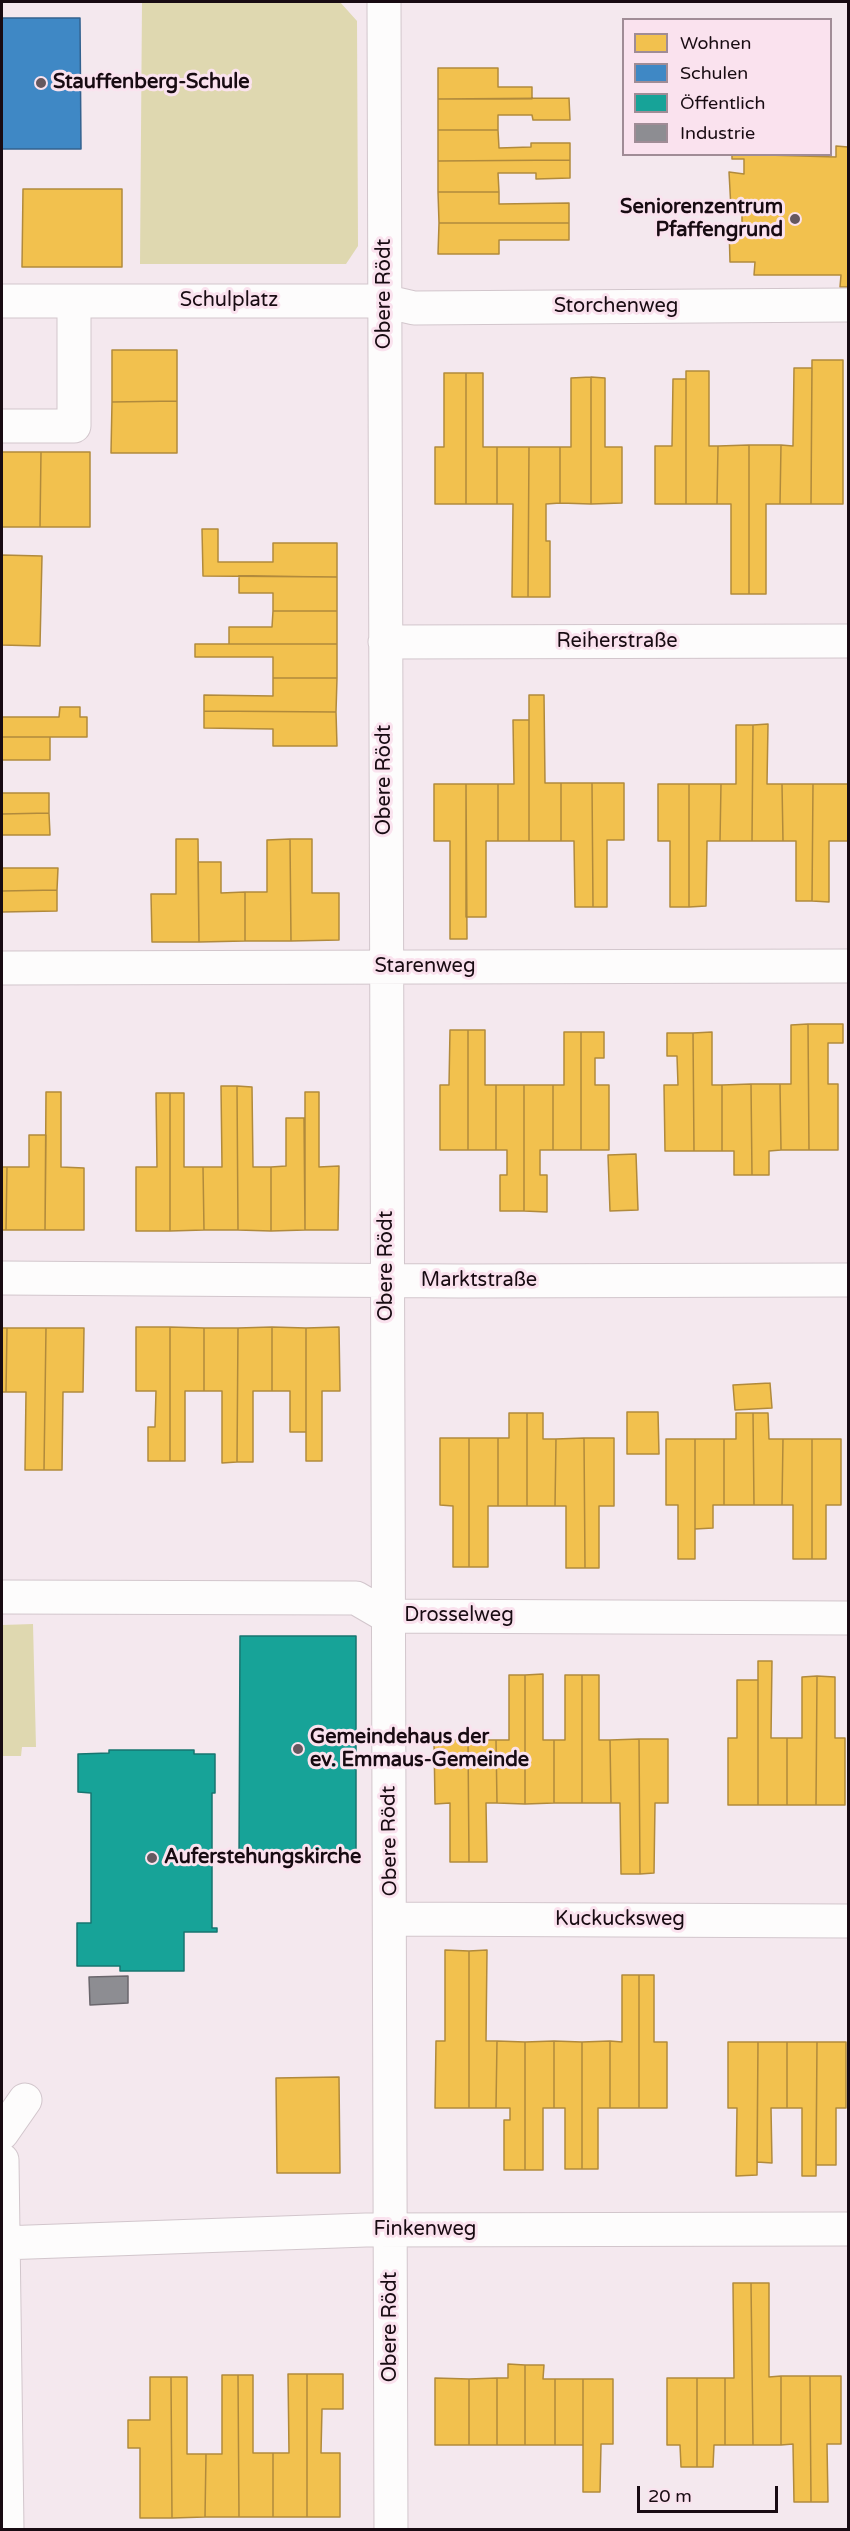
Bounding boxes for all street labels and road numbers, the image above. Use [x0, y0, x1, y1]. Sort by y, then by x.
street label: Obere Rödt [373, 239, 397, 349]
street label: Schulplatz [180, 289, 278, 313]
street label: Storchenweg [554, 295, 678, 319]
street label: Reiherstraße [556, 630, 678, 654]
street label: Obere Rödt [373, 725, 397, 835]
street label: Starenweg [374, 955, 476, 979]
street label: Obere Rödt [375, 1211, 399, 1321]
street label: Marktstraße [421, 1269, 537, 1293]
street label: Drosselweg [404, 1604, 514, 1628]
street label: Obere Rödt [377, 1786, 403, 1896]
street label: Kuckucksweg [555, 1908, 685, 1932]
street label: Finkenweg [374, 2218, 476, 2242]
street label: Obere Rödt [379, 2272, 403, 2382]

